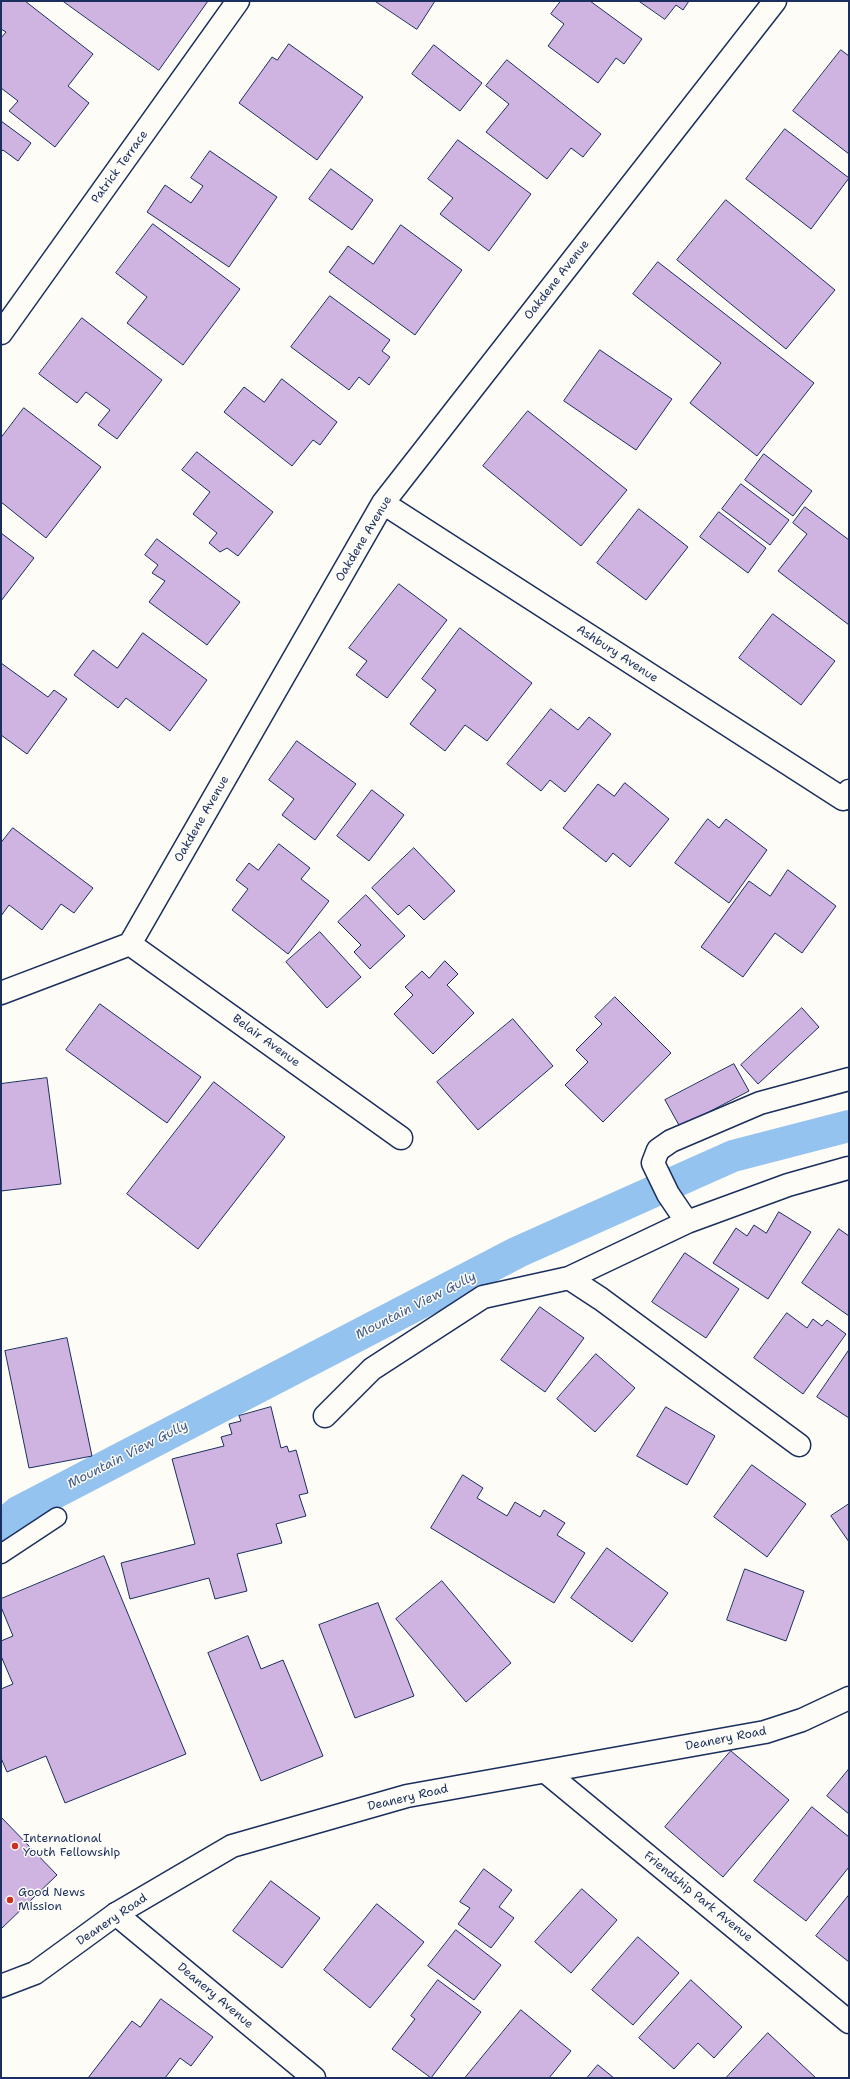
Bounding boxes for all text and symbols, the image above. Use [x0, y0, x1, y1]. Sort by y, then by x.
street label: Patrick Terrace [89, 128, 151, 206]
street label: Oakdene Avenue [521, 237, 593, 323]
street label: Oakdene Avenue [333, 494, 395, 584]
street label: Ashbury Avenue [573, 622, 661, 686]
street label: Oakdene Avenue [171, 773, 233, 865]
street label: Belair Avenue [229, 1012, 303, 1070]
water label: Mountain View Gully [353, 1269, 479, 1343]
water label: Mountain View Gully [65, 1418, 191, 1492]
street label: Deanery Road [684, 1724, 768, 1754]
street label: Deanery Road [366, 1782, 450, 1814]
place label: International Youth Fellowship [23, 1832, 120, 1860]
marker: International Youth Fellowship [10, 1841, 20, 1851]
street label: Friendship Park Avenue [641, 1849, 755, 1945]
place label: Good News Mission [18, 1886, 85, 1914]
street label: Deanery Road [74, 1891, 150, 1949]
marker: Good News Mission [5, 1895, 15, 1905]
street label: Deanery Avenue [174, 1960, 256, 2032]

